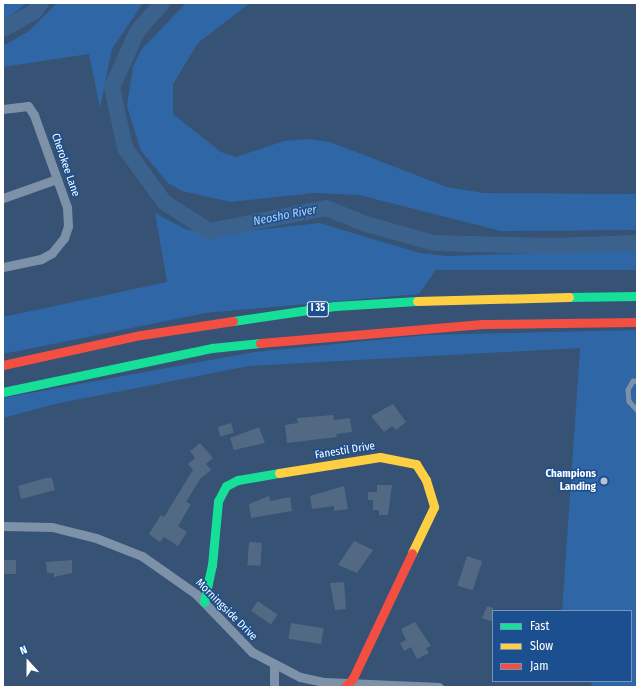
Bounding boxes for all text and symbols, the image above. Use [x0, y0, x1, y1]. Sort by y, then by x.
street label: Cherokee Lane [48, 132, 82, 198]
water label: Neosho River [252, 203, 318, 229]
road number: I 35 [306, 301, 330, 317]
street label: Fanestil Drive [314, 440, 376, 462]
place label: Champions Landing [545, 468, 596, 494]
marker: Champions Landing [599, 476, 609, 486]
street label: Morningside Drive [192, 576, 260, 644]
legend [492, 610, 632, 682]
text: Fast [530, 619, 549, 633]
text: Slow [530, 639, 553, 653]
north arrow [8, 642, 48, 682]
text: N [18, 643, 29, 658]
text: Jam [530, 659, 548, 673]

